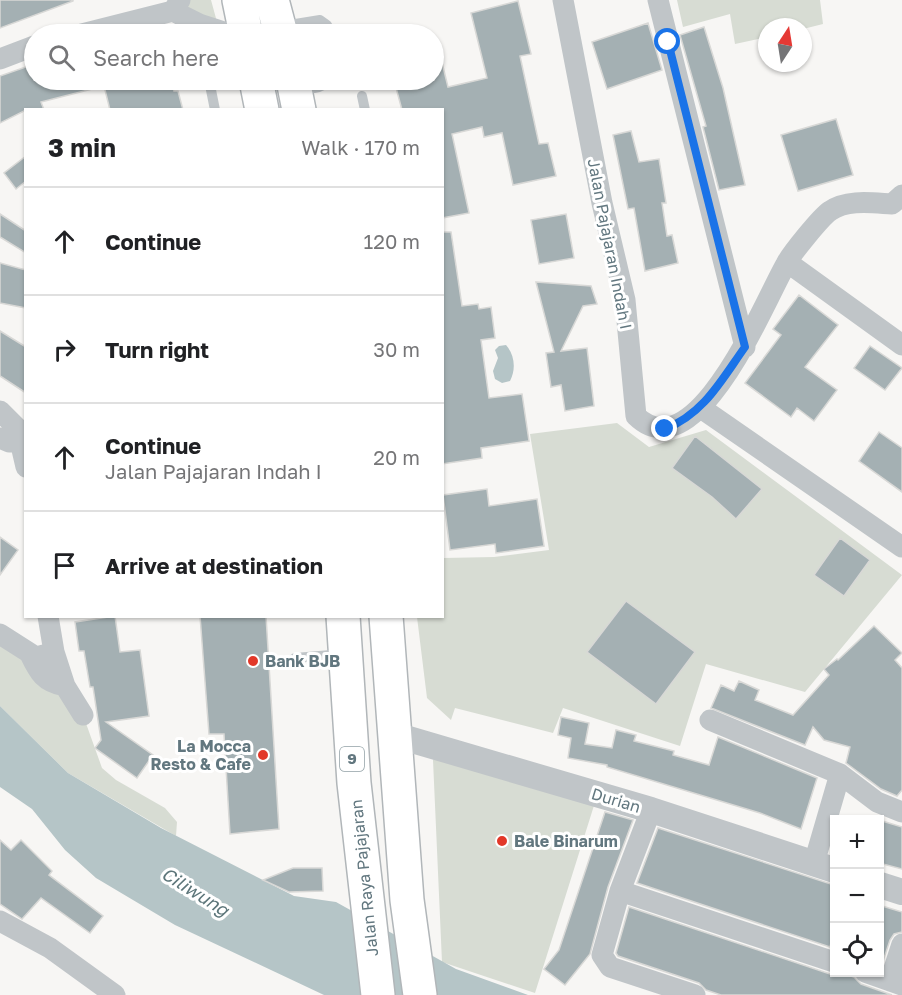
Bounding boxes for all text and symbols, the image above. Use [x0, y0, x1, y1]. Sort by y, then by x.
north arrow [758, 18, 812, 72]
search box [24, 24, 444, 90]
route start [654, 28, 680, 54]
icon: search [45, 41, 78, 74]
text: Search here [93, 44, 219, 71]
text: 3 min [48, 132, 116, 163]
text: Walk · 170 m [301, 135, 420, 159]
street label: Jalan Pajajaran Indah I [584, 157, 636, 331]
icon: ahead [48, 225, 81, 258]
text: Continue [105, 228, 201, 255]
text: 120 m [364, 229, 420, 253]
icon: right [48, 333, 81, 366]
text: Turn right [105, 336, 209, 363]
text: 30 m [373, 337, 420, 361]
route end [651, 415, 677, 441]
text: Continue [105, 432, 201, 459]
icon: ahead [48, 441, 81, 474]
text: 20 m [373, 445, 420, 469]
text: Jalan Pajajaran Indah I [105, 459, 322, 483]
icon: arrive [48, 549, 81, 582]
text: Arrive at destination [105, 552, 323, 579]
place label: Bank BJB [265, 651, 340, 671]
marker: Bank BJB [246, 654, 260, 668]
place label: La Mocca Resto & Cafe [151, 736, 251, 774]
road number: 9 [340, 747, 364, 771]
marker: La Mocca Resto & Cafe [256, 748, 270, 762]
street label: Durian [589, 783, 643, 817]
street label: Jalan Raya Pajajaran [346, 798, 382, 958]
map controls [830, 815, 884, 977]
button: + [830, 815, 884, 869]
place label: Bale Binarum [514, 831, 618, 851]
marker: Bale Binarum [495, 834, 509, 848]
water label: Ciliwung [158, 862, 235, 921]
button: − [830, 869, 884, 923]
button: locate [830, 923, 884, 977]

